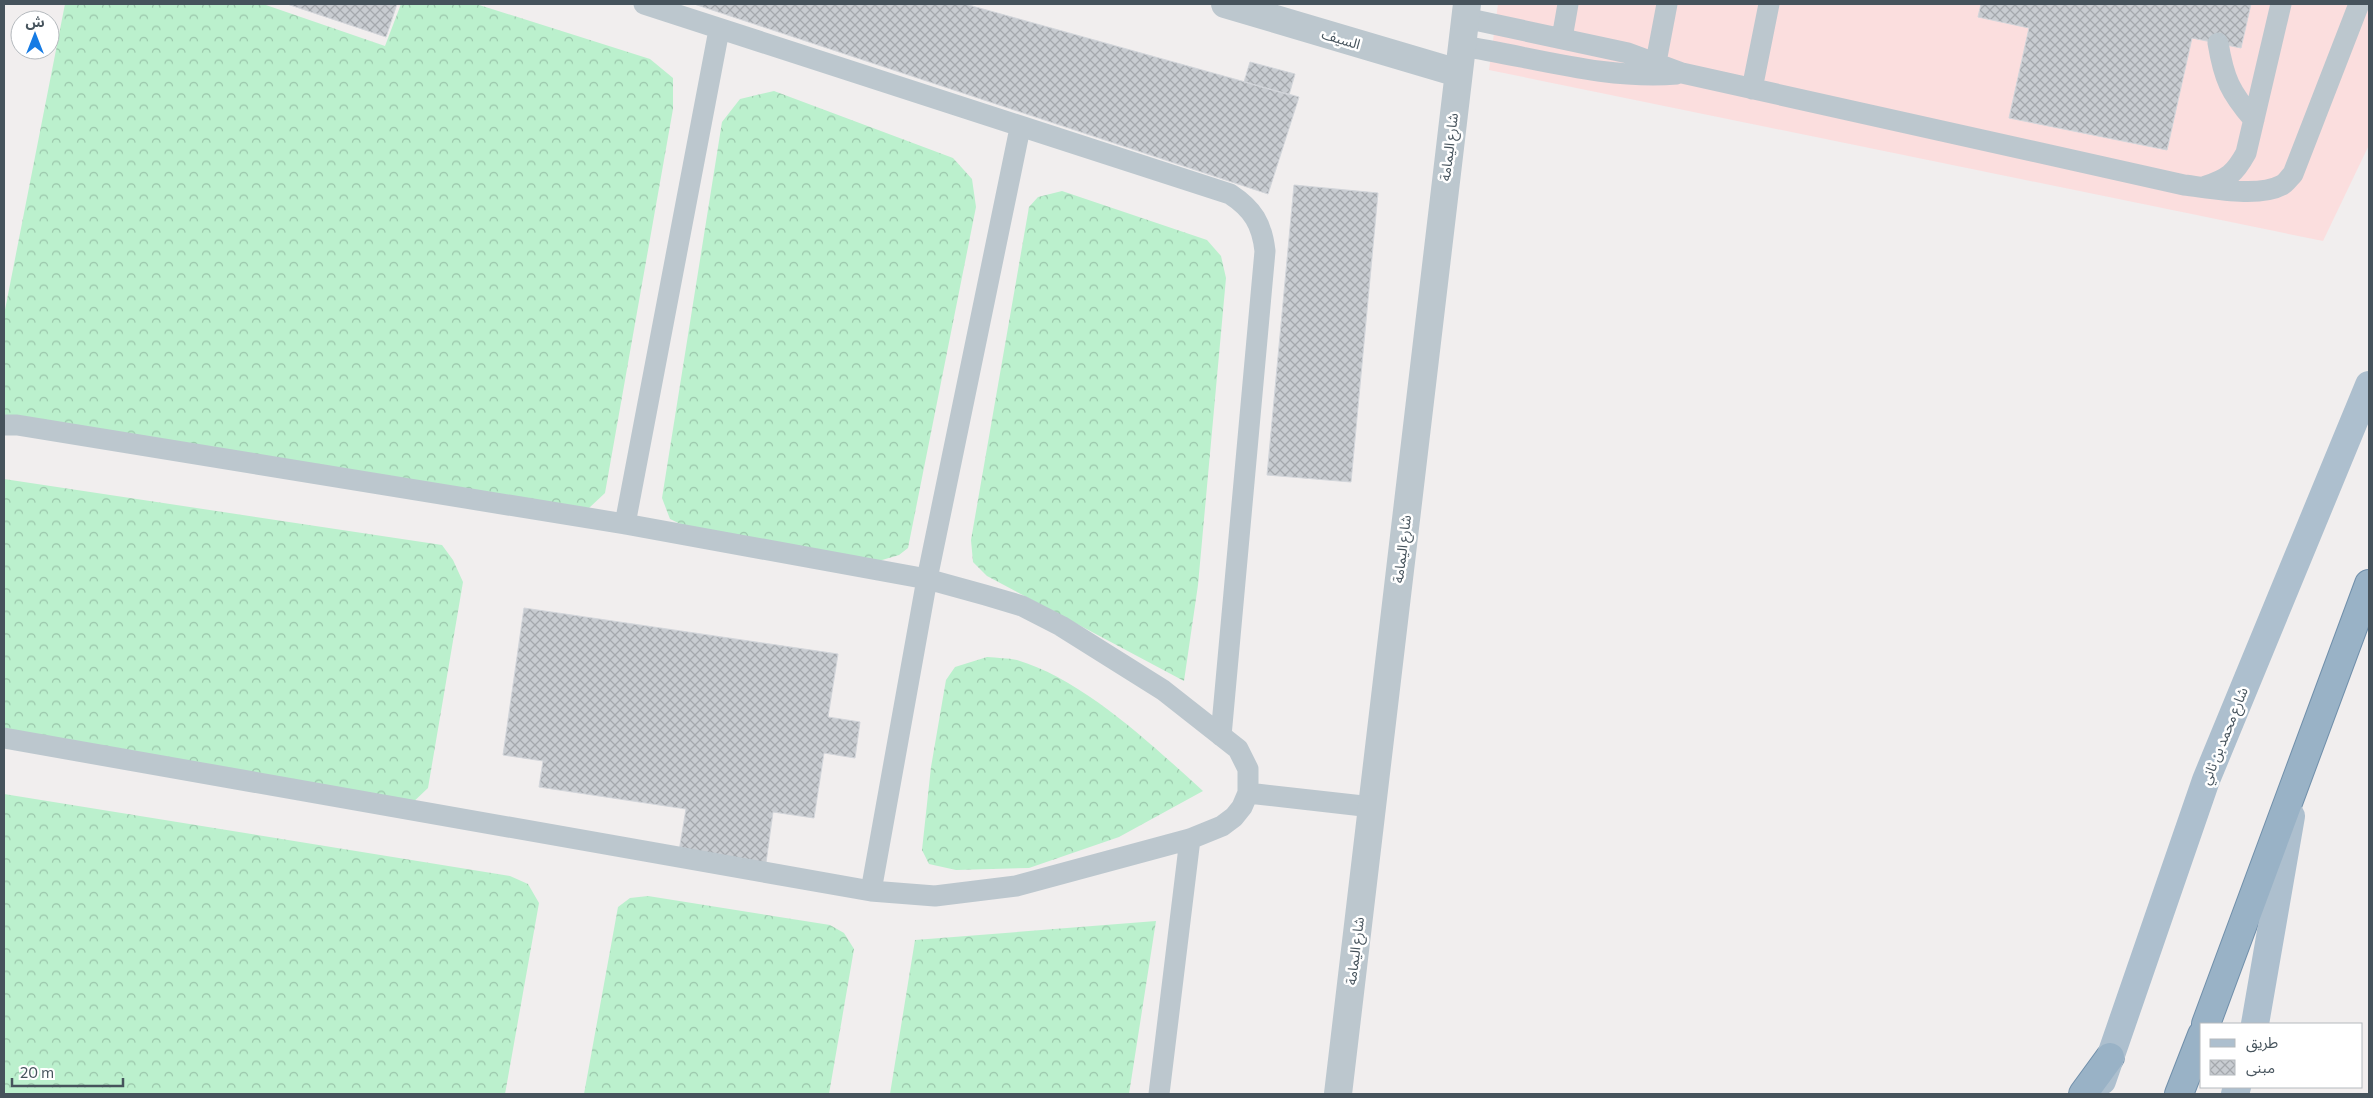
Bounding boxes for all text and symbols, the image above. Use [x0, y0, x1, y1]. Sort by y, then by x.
north arrow [10, 10, 60, 60]
text: ش [25, 13, 45, 30]
street label: السيف [1320, 25, 1363, 52]
street label: شارع اليمامة [1436, 112, 1464, 182]
street label: شارع اليمامة [1389, 514, 1417, 584]
street label: شارع محمد بن ثاني [2196, 685, 2254, 788]
street label: شارع اليمامة [1342, 916, 1370, 986]
legend [2200, 1023, 2363, 1088]
text: طريق [2246, 1033, 2278, 1053]
scale bar [12, 1056, 124, 1088]
text: مبنى [2246, 1058, 2275, 1077]
text: 20 m [20, 1063, 54, 1081]

